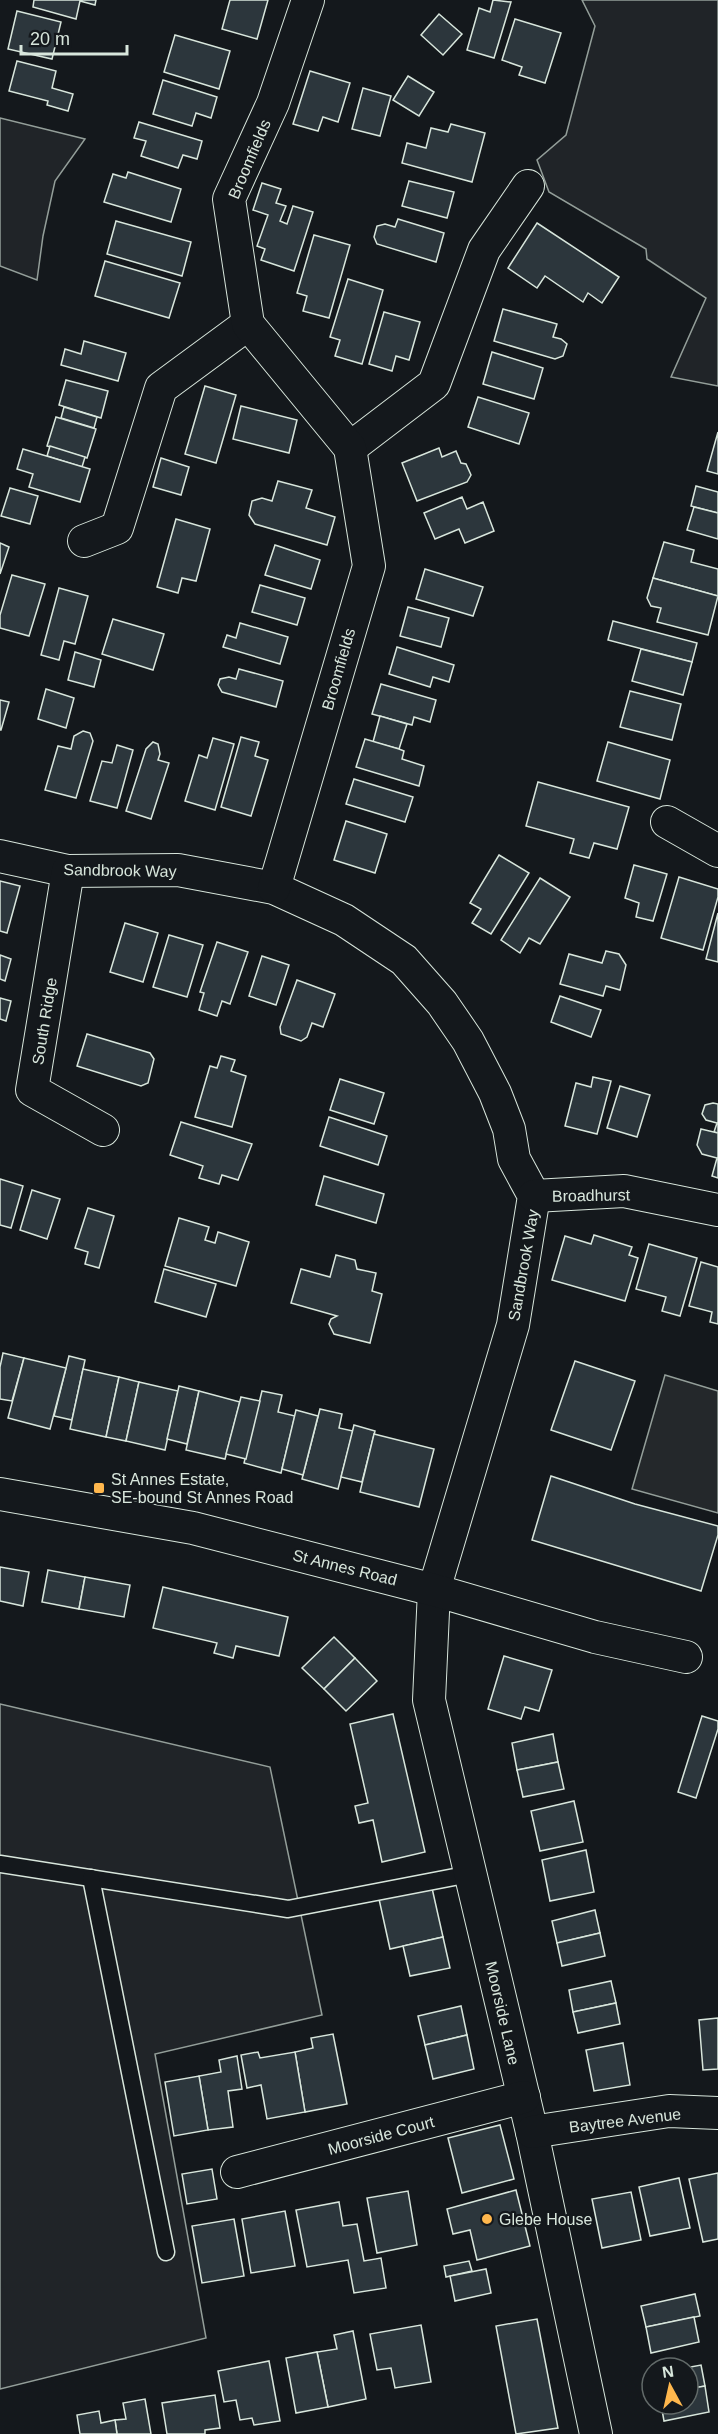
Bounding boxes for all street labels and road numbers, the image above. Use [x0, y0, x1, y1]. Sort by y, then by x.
street label: Broomfields [225, 117, 274, 201]
street label: Broomfields [319, 626, 358, 712]
street label: Sandbrook Way [63, 861, 177, 880]
street label: South Ridge [29, 976, 60, 1066]
street label: Broadhurst [552, 1186, 631, 1205]
street label: Sandbrook Way [505, 1208, 542, 1322]
street label: St Annes Road [291, 1546, 399, 1589]
street label: Moorside Lane [482, 1960, 523, 2067]
street label: Baytree Avenue [568, 2105, 682, 2136]
street label: Moorside Court [326, 2113, 437, 2158]

